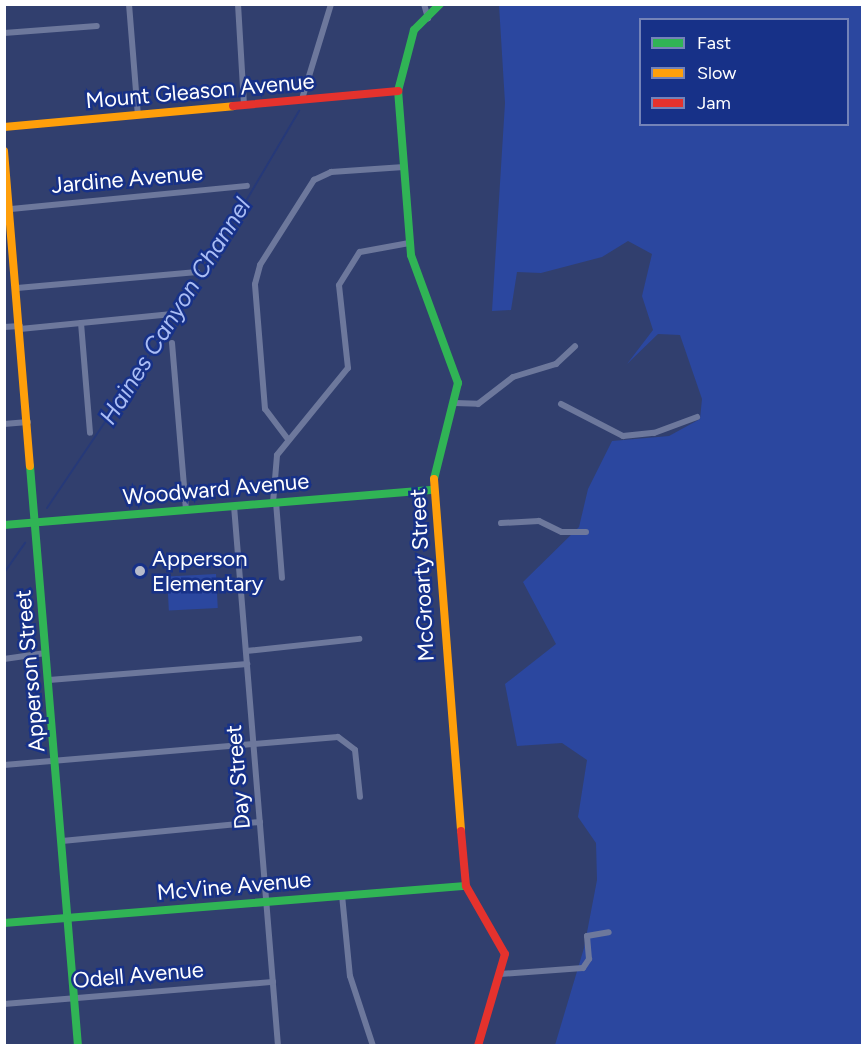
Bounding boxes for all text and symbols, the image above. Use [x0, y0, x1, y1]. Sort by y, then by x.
legend [639, 18, 849, 126]
text: Fast [697, 32, 731, 54]
text: Slow [697, 62, 736, 84]
street label: Mount Gleason Avenue [84, 68, 316, 114]
text: Jam [697, 92, 731, 114]
street label: Jardine Avenue [50, 159, 204, 199]
water label: Haines Canyon Channel [93, 192, 257, 430]
street label: Woodward Avenue [122, 468, 310, 510]
street label: McGroarty Street [404, 488, 440, 662]
place label: Apperson Elementary [152, 545, 263, 596]
marker: Apperson Elementary [133, 564, 147, 578]
street label: Apperson Street [10, 589, 50, 753]
street label: Day Street [220, 724, 256, 830]
street label: McVine Avenue [156, 866, 312, 906]
street label: Odell Avenue [71, 956, 205, 994]

